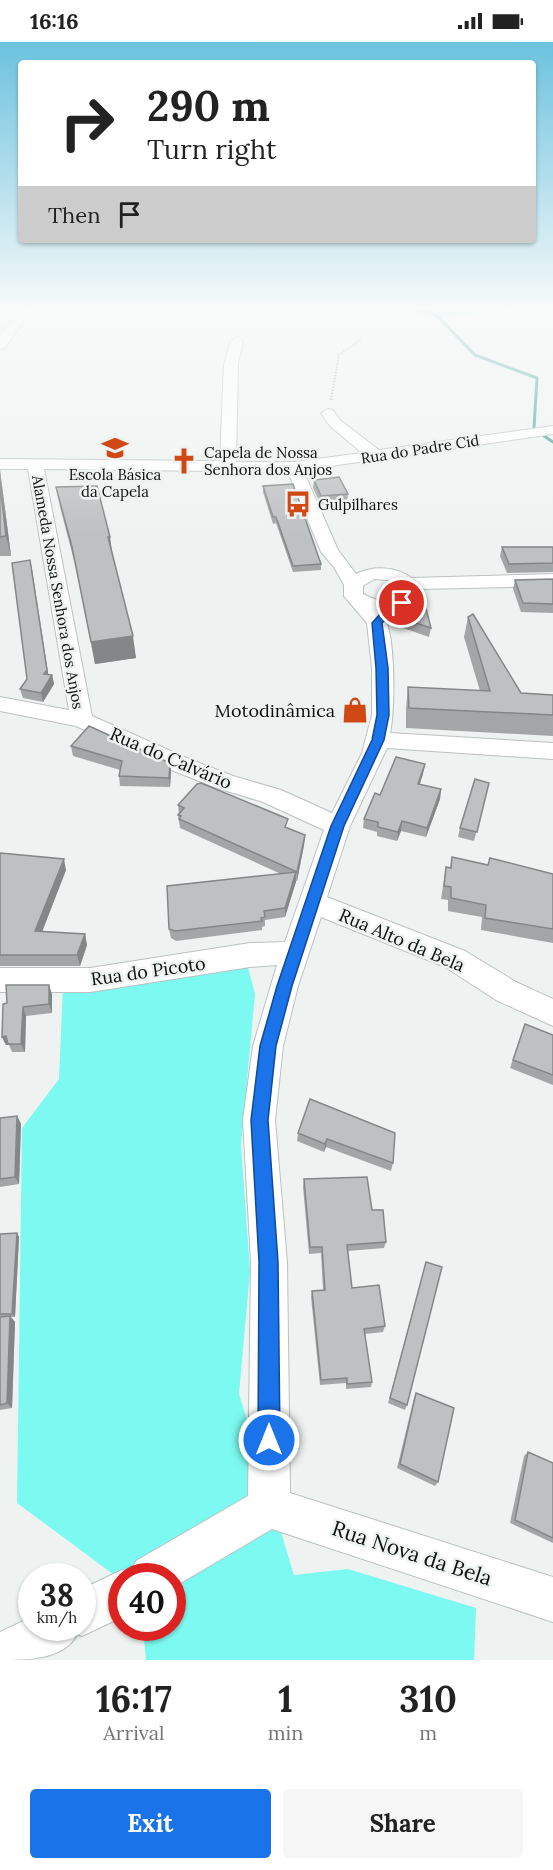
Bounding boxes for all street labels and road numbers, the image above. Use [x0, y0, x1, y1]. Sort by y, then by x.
street label: Rua do Padre Cid [359, 430, 481, 468]
street label: Alameda Nossa Senhora dos Anjos [28, 473, 88, 711]
street label: Rua do Calvário [107, 722, 235, 794]
street label: Rua Alto da Bela [336, 903, 468, 977]
street label: Rua do Picoto [89, 952, 207, 990]
street label: Rua Nova da Bela [329, 1514, 496, 1592]

